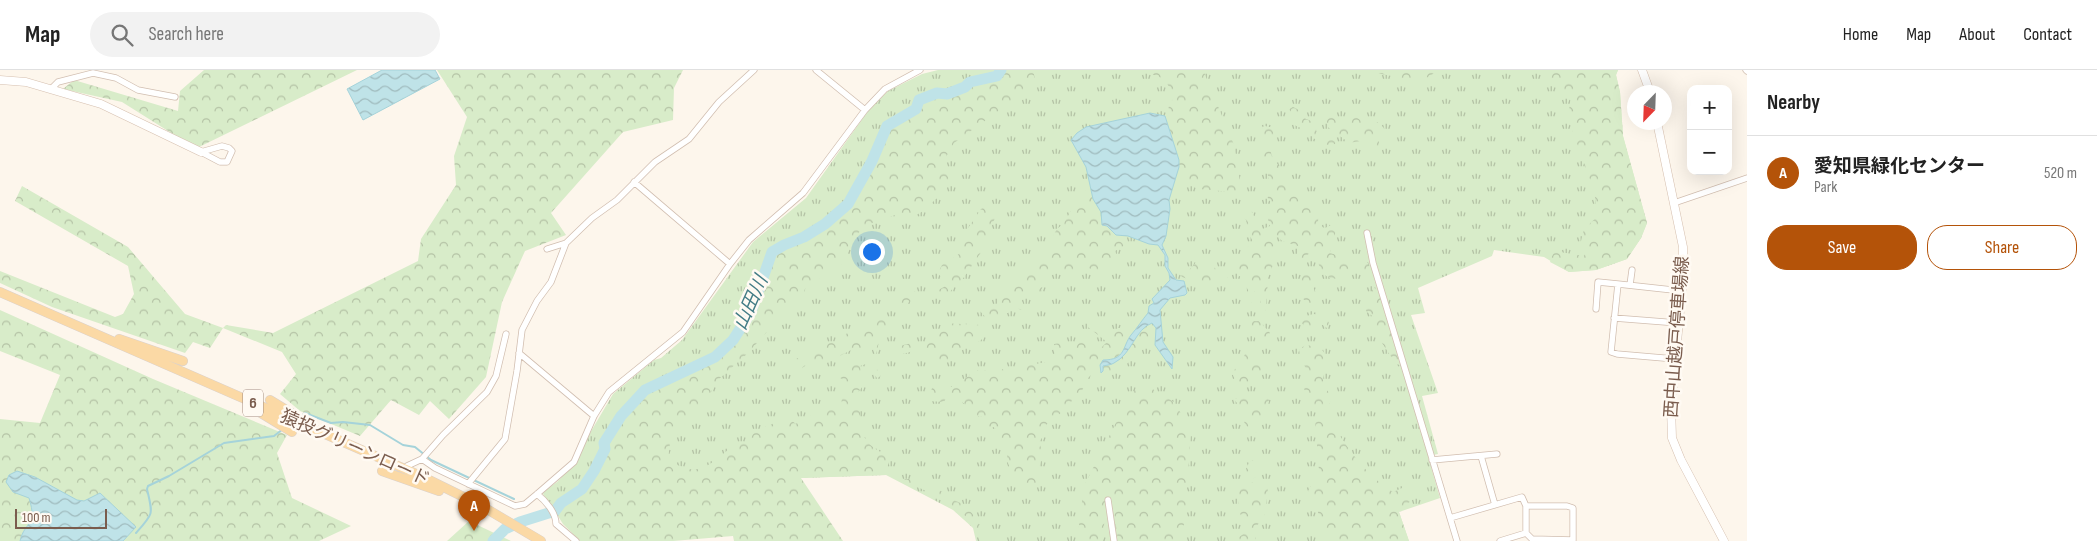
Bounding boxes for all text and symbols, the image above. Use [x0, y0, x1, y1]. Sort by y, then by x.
search box [90, 12, 440, 57]
text: Map [25, 20, 60, 49]
icon: search [108, 21, 136, 49]
text: Search here [148, 23, 224, 46]
text: Home [1843, 24, 1878, 45]
text: Map [1906, 24, 1931, 45]
text: About [1959, 24, 1995, 45]
text: Contact [2023, 24, 2072, 45]
north arrow [1627, 85, 1672, 130]
map controls [1687, 85, 1732, 175]
button: + [1687, 85, 1732, 130]
text: Nearby [1767, 90, 1820, 115]
button: − [1687, 130, 1732, 175]
text: 愛知県緑化センター [1814, 155, 1985, 178]
text: A [1779, 164, 1787, 183]
text: 520 m [2044, 164, 2077, 183]
text: Park [1814, 178, 1837, 197]
button: Save [1767, 225, 1917, 270]
button: Share [1927, 225, 2077, 270]
your location [859, 239, 885, 265]
street label: 西中山越戸停車場線 [1661, 255, 1693, 419]
water label: 山田川 [729, 270, 774, 334]
road number: 6 [243, 389, 263, 416]
street label: 猿投グリーンロード [277, 406, 433, 490]
pin: A [458, 490, 490, 531]
scale bar [15, 506, 108, 529]
text: 100 m [22, 509, 51, 526]

